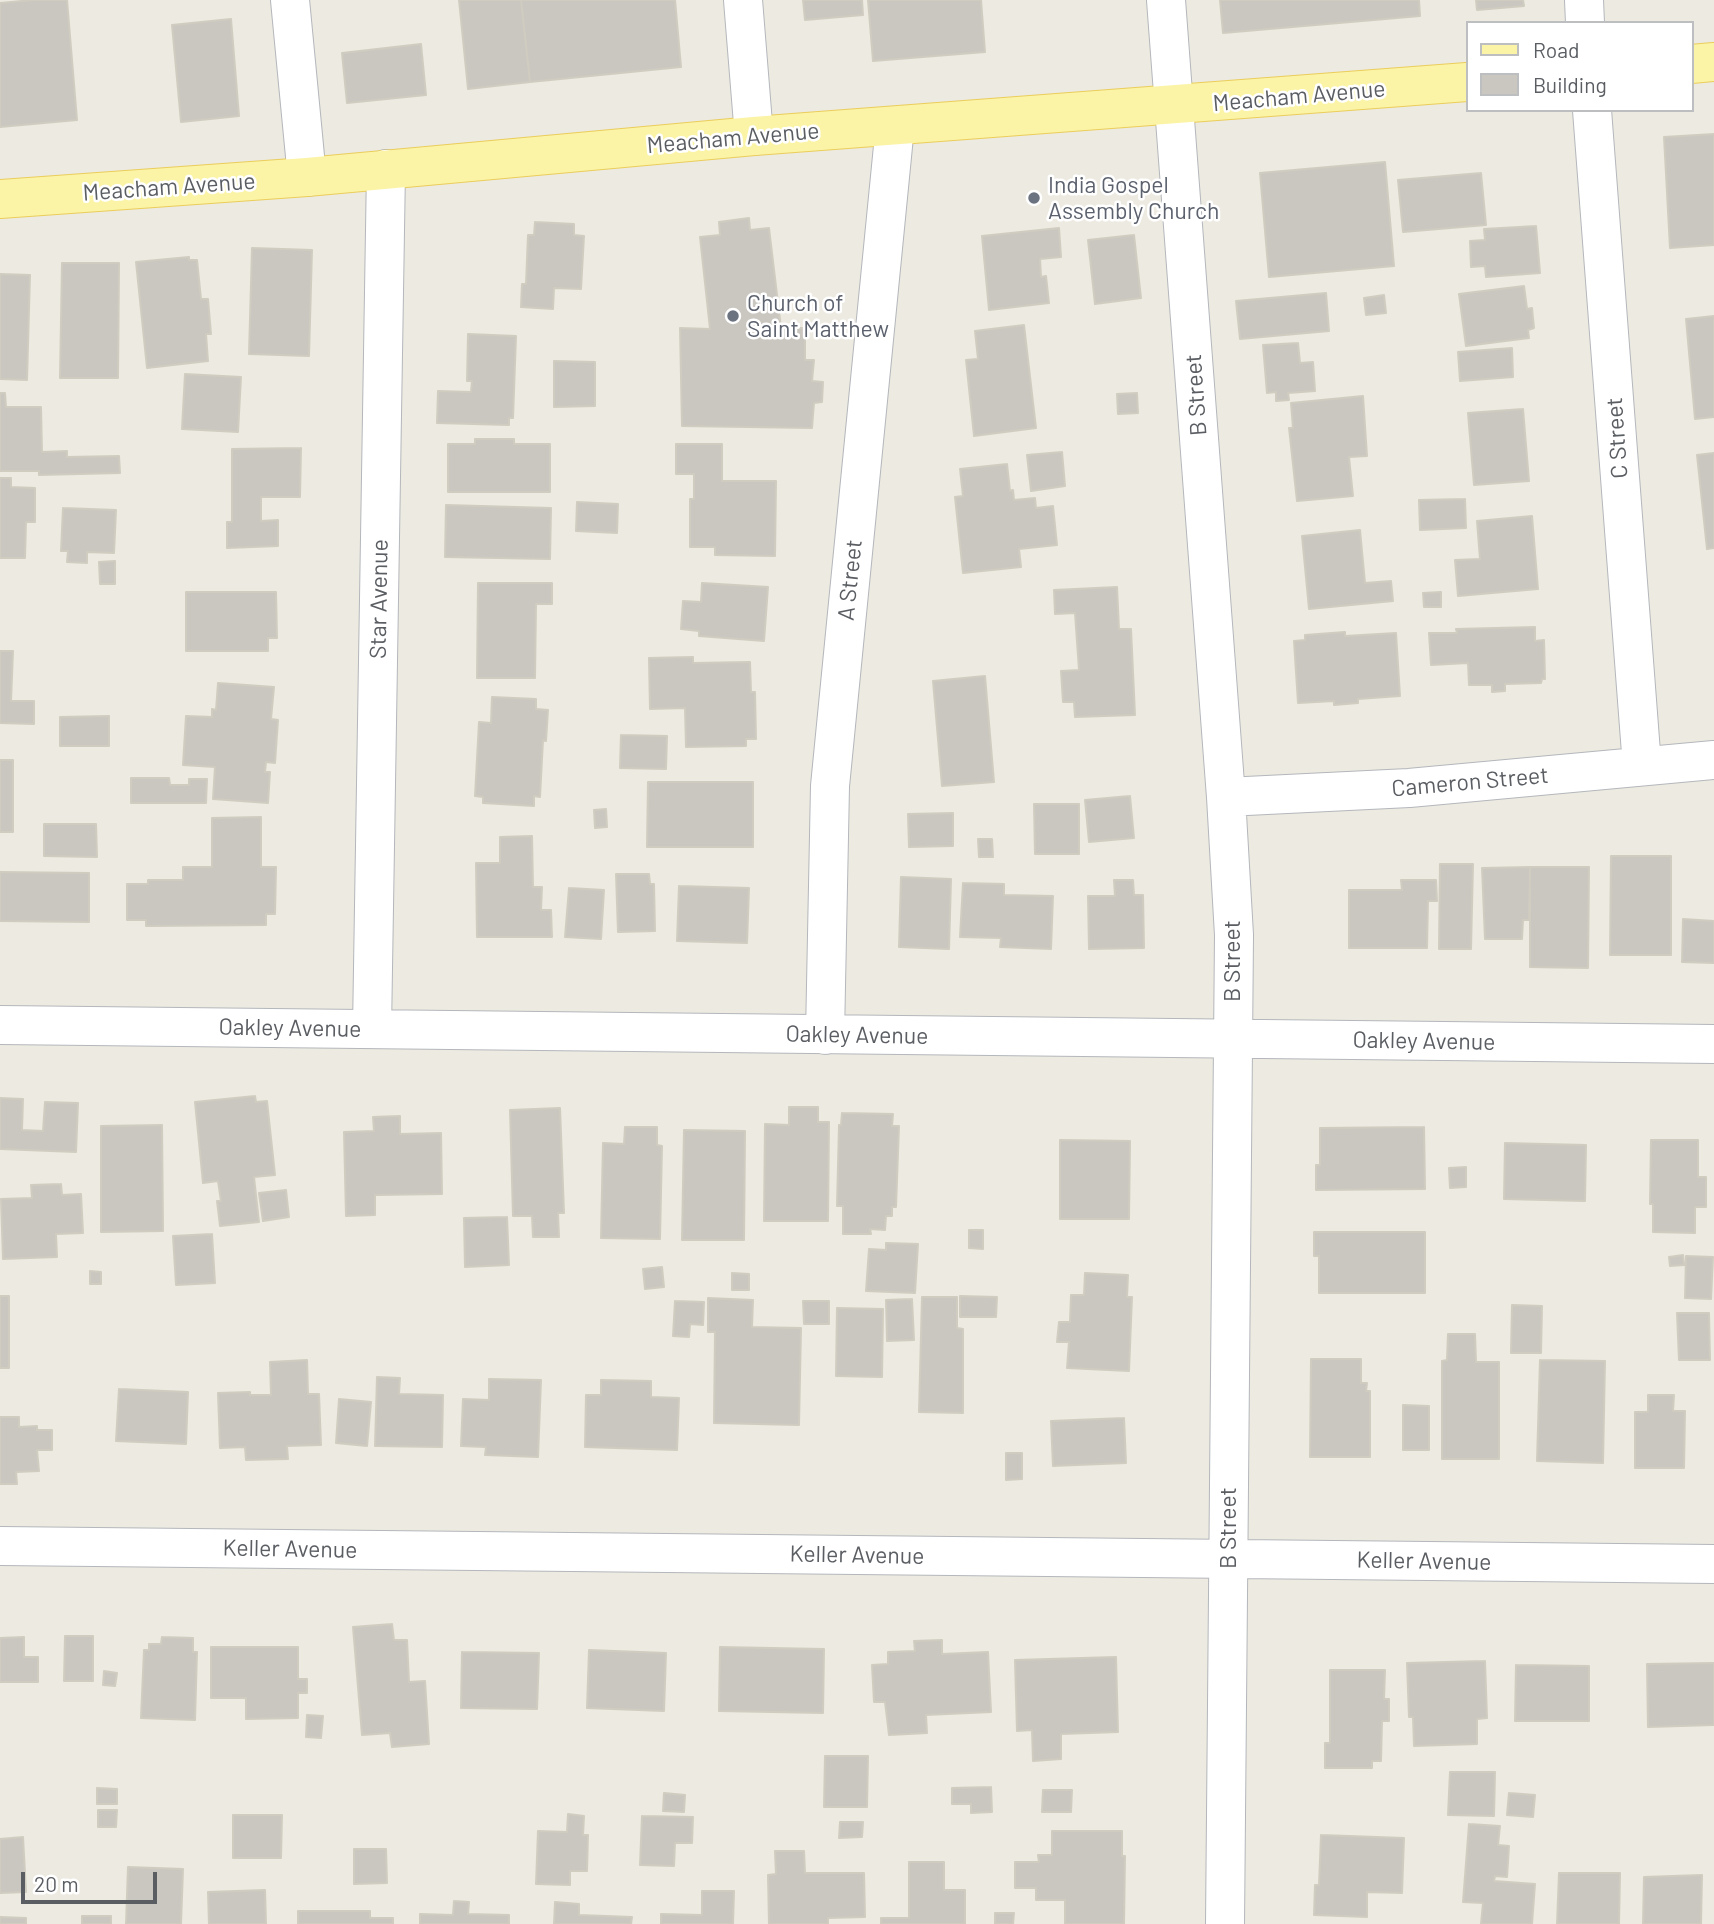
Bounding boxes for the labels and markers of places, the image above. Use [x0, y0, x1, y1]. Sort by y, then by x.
place label: India Gospel Assembly Church [1048, 171, 1219, 225]
marker: India Gospel Assembly Church [1026, 190, 1042, 206]
place label: Church of Saint Matthew [747, 289, 889, 343]
marker: Church of Saint Matthew [725, 308, 741, 324]

